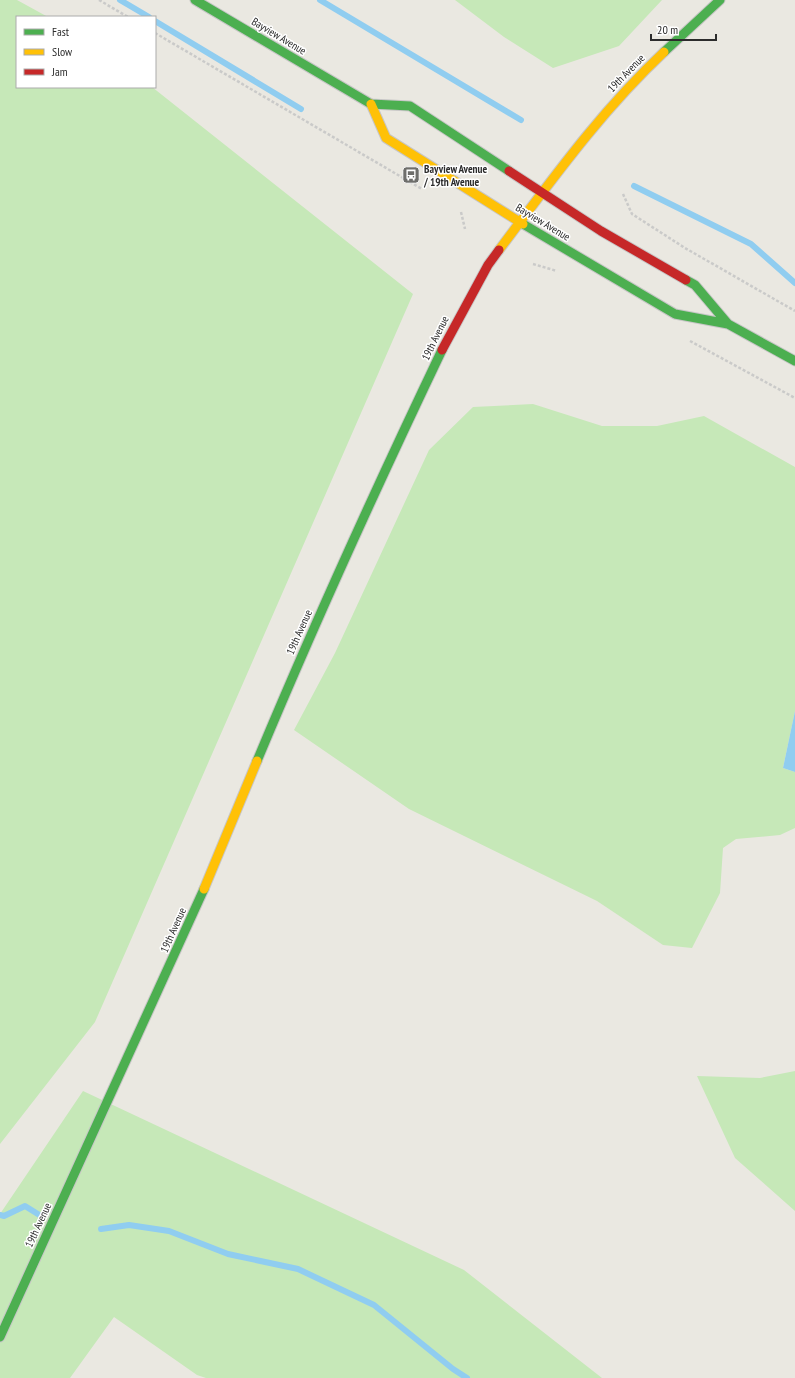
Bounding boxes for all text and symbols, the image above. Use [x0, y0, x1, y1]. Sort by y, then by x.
street label: Bayview Avenue [249, 14, 309, 58]
legend [16, 16, 156, 88]
scale bar [651, 16, 716, 42]
text: 20 m [657, 22, 678, 37]
text: Fast [52, 24, 70, 39]
text: Slow [52, 44, 73, 59]
street label: 19th Avenue [604, 51, 648, 95]
text: Jam [51, 64, 68, 79]
place label: Bayview Avenue / 19th Avenue [423, 162, 487, 189]
bus stop icon: Bayview Avenue / 19th Avenue [401, 165, 421, 185]
street label: Bayview Avenue [513, 200, 573, 244]
street label: 19th Avenue [418, 313, 452, 362]
street label: 19th Avenue [283, 607, 315, 657]
street label: 19th Avenue [157, 905, 189, 955]
street label: 19th Avenue [22, 1200, 55, 1250]

